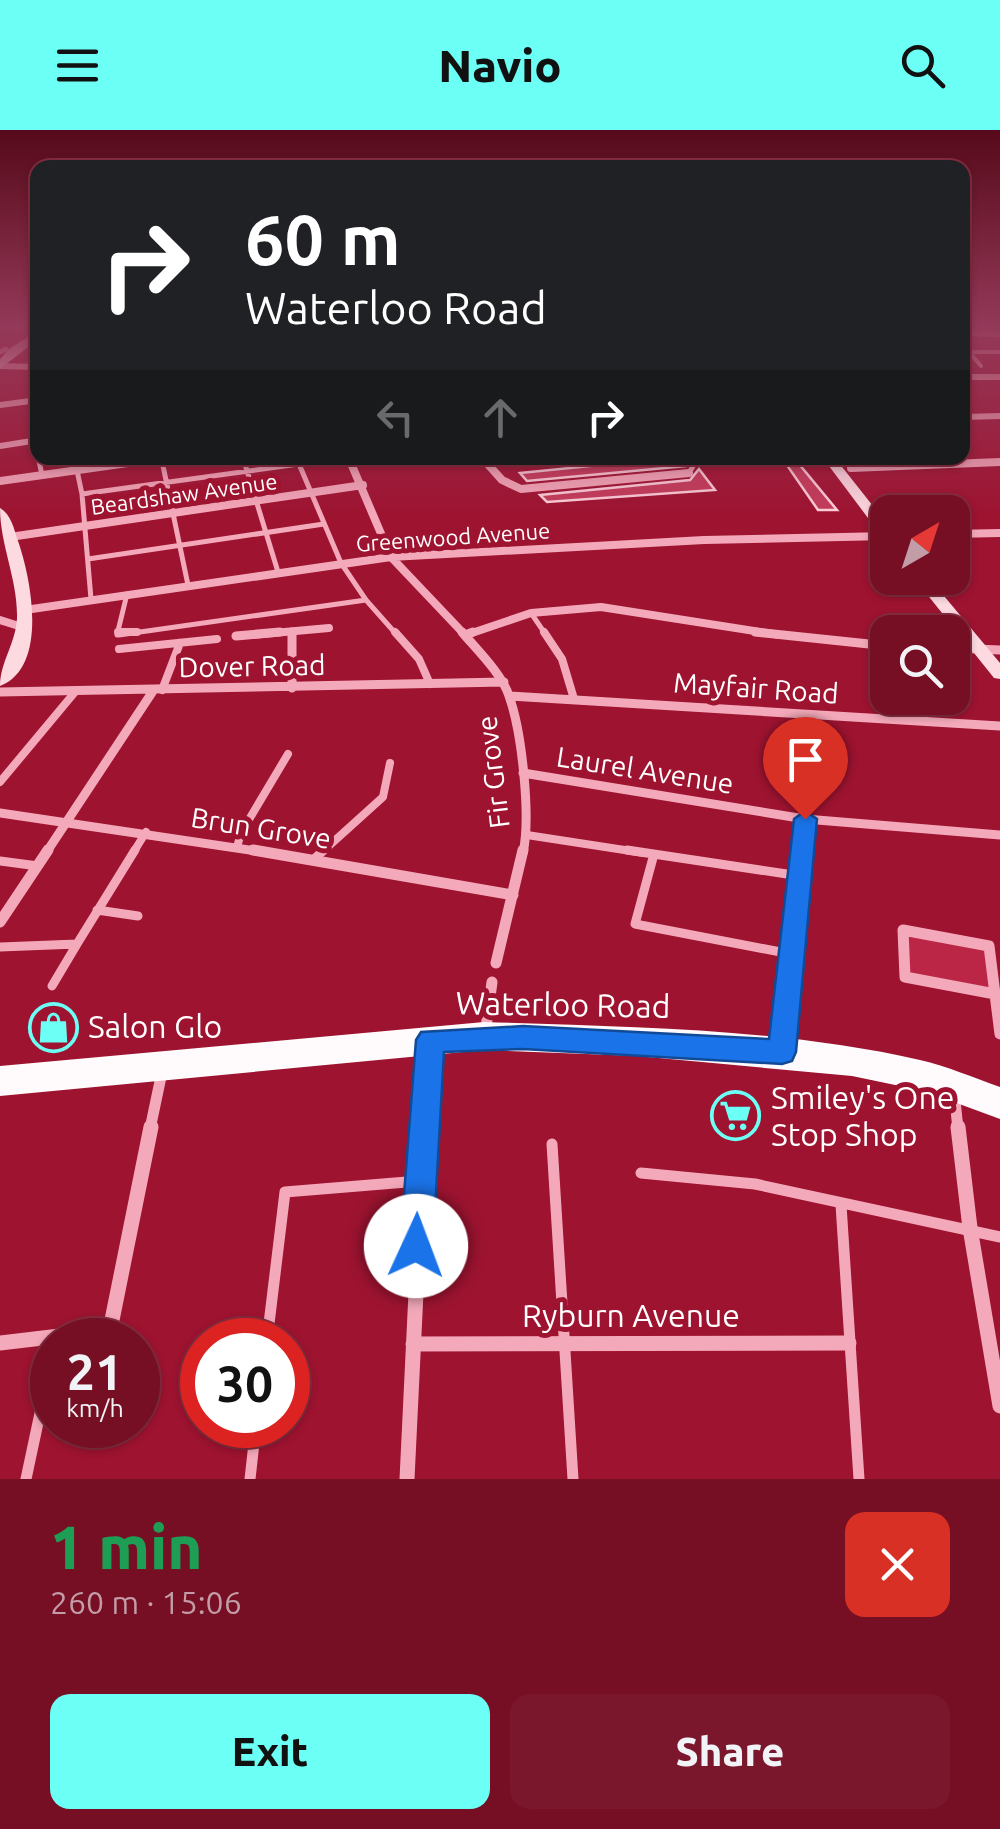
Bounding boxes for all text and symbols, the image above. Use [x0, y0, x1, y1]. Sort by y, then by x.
icon: menu [50, 38, 105, 93]
icon: search [895, 38, 950, 93]
text: Navio [438, 40, 562, 91]
icon: right [80, 200, 210, 330]
text: 60 m [245, 200, 401, 278]
text: Waterloo Road [245, 282, 547, 333]
icon: left [368, 390, 423, 445]
icon: ahead [473, 390, 528, 445]
icon: right [578, 390, 633, 445]
street label: Beardshaw Avenue [89, 468, 279, 519]
north arrow [870, 495, 970, 595]
map controls [870, 495, 970, 715]
street label: Greenwood Avenue [355, 517, 551, 556]
button: search [870, 615, 970, 715]
street label: Dover Road [178, 649, 326, 682]
street label: Mayfair Road [672, 666, 840, 709]
street label: Fir Grove [470, 714, 515, 830]
pin [763, 717, 848, 820]
icon: arrive [778, 732, 833, 787]
street label: Laurel Avenue [554, 740, 736, 799]
street label: Brun Grove [189, 801, 333, 854]
street label: Waterloo Road [455, 984, 671, 1024]
shop icon: Salon Glo [27, 1001, 79, 1053]
place label: Salon Glo [88, 1008, 222, 1044]
place label: Smiley's One Stop Shop [771, 1079, 954, 1152]
supermarket icon: Smiley's One Stop Shop [710, 1090, 762, 1142]
position arrow [364, 1194, 468, 1298]
street label: Ryburn Avenue [522, 1297, 740, 1333]
speed limit sign: 30 [180, 1318, 310, 1448]
text: 21 [67, 1343, 123, 1399]
text: km/h [66, 1394, 124, 1422]
button: close [845, 1512, 950, 1617]
text: 1 min [50, 1513, 203, 1580]
text: 260 m · 15:06 [50, 1584, 242, 1620]
button: Exit [50, 1694, 490, 1809]
button: Share [510, 1694, 950, 1809]

